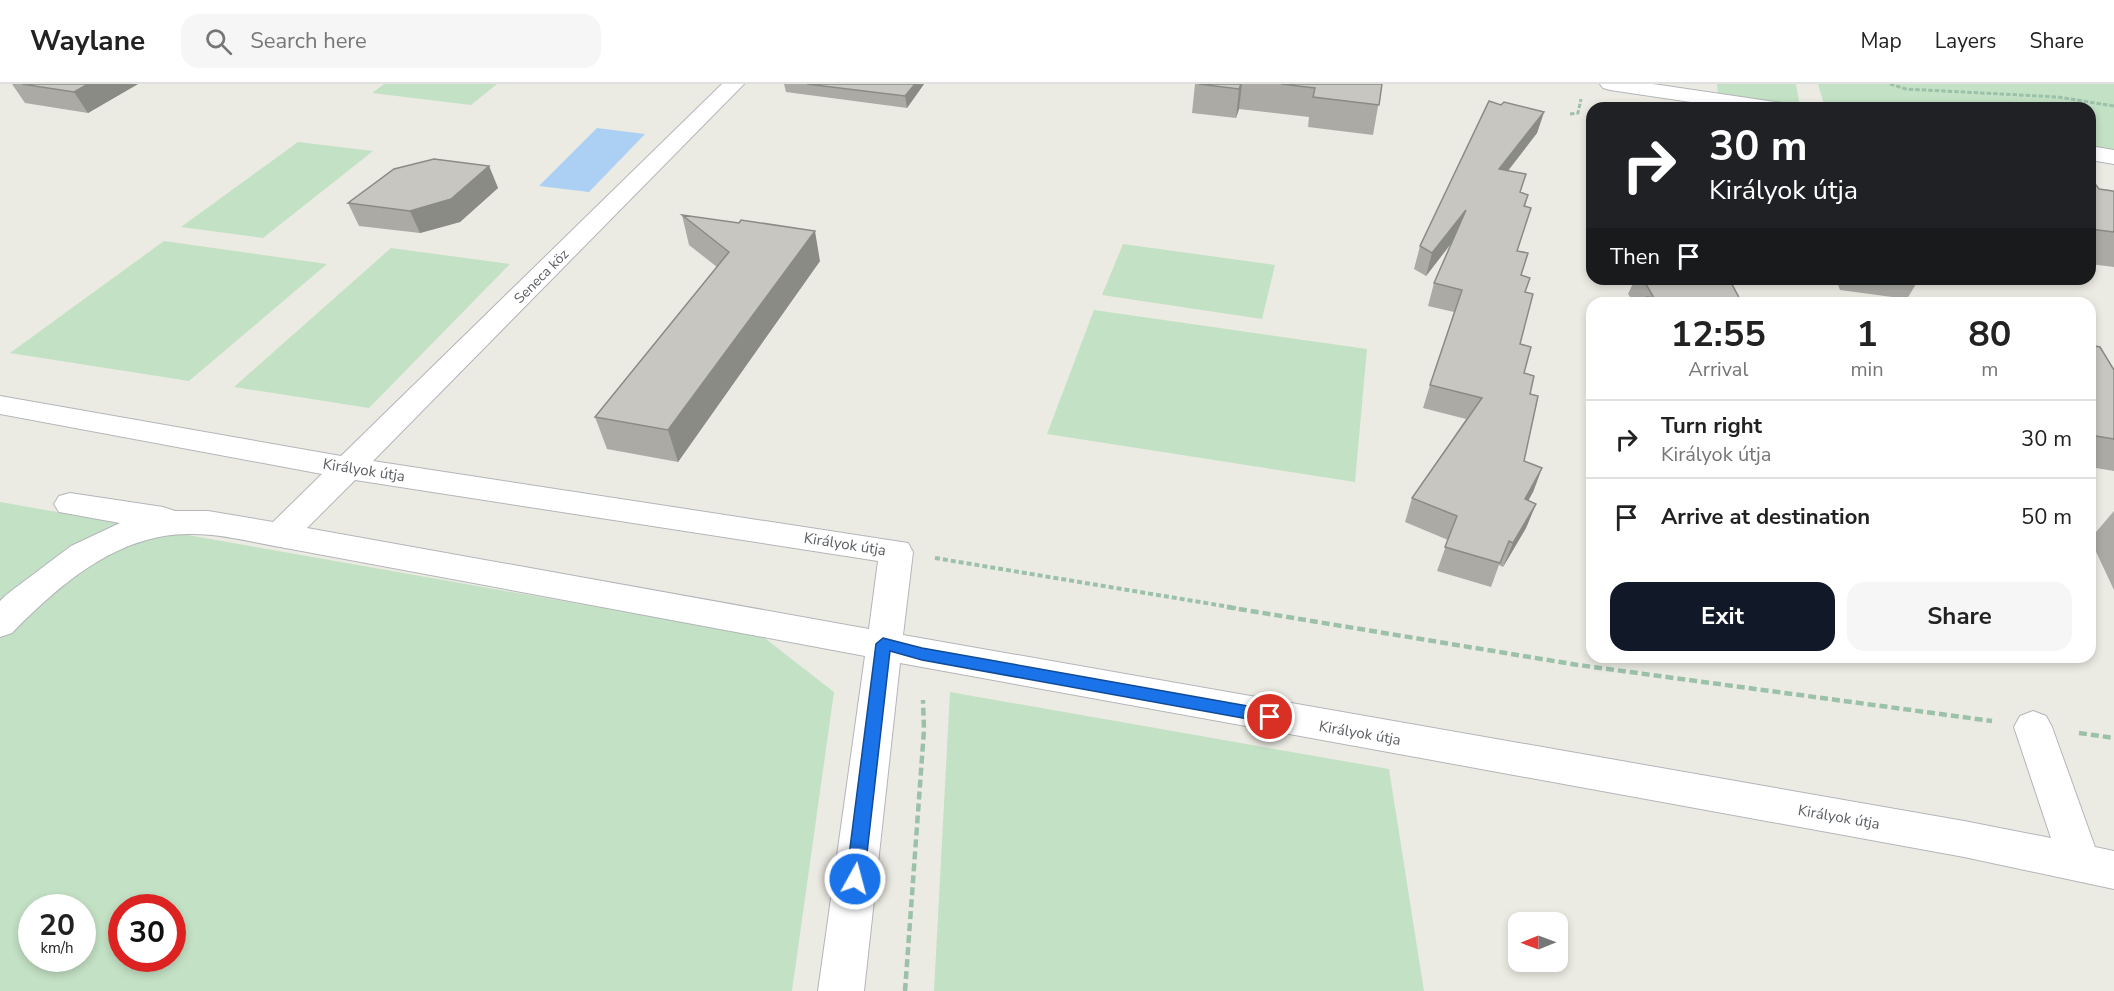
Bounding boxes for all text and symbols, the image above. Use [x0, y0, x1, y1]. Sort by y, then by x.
search box [181, 14, 601, 68]
text: Waylane [30, 22, 145, 60]
icon: search [202, 25, 235, 58]
text: Search here [250, 26, 367, 56]
text: Map [1860, 27, 1902, 55]
text: Layers [1935, 27, 1996, 55]
text: Share [2029, 27, 2084, 55]
text: 30 m [1709, 118, 1808, 175]
icon: right [1610, 126, 1688, 204]
text: Királyok útja [1709, 172, 1858, 209]
icon: arrive [1672, 240, 1705, 273]
text: Then [1610, 242, 1660, 272]
street label: Seneca köz [510, 245, 573, 308]
text: 12:55 [1671, 310, 1766, 359]
text: 1 [1856, 310, 1878, 359]
text: 80 [1968, 310, 2011, 359]
text: Arrival [1688, 356, 1748, 383]
text: min [1850, 356, 1884, 383]
text: m [1981, 356, 1998, 383]
text: Turn right [1661, 411, 1762, 441]
icon: right [1610, 423, 1643, 456]
text: 30 m [2021, 424, 2072, 454]
text: Királyok útja [1661, 441, 1771, 468]
street label: Királyok útja [322, 454, 406, 486]
icon: arrive [1610, 501, 1643, 534]
text: Arrive at destination [1661, 502, 1870, 532]
text: 50 m [2021, 502, 2072, 532]
street label: Királyok útja [803, 528, 887, 560]
button: Exit [1610, 582, 1835, 651]
button: Share [1847, 582, 2072, 651]
pin [1244, 691, 1295, 742]
icon: arrive [1253, 700, 1286, 733]
street label: Királyok útja [1317, 716, 1403, 750]
street label: Királyok útja [1796, 800, 1882, 834]
position arrow [823, 847, 887, 911]
speed limit sign: 30 [108, 894, 186, 972]
text: 20 [39, 905, 75, 946]
north arrow [1508, 912, 1568, 972]
map controls [1508, 912, 1568, 972]
text: km/h [40, 938, 74, 958]

